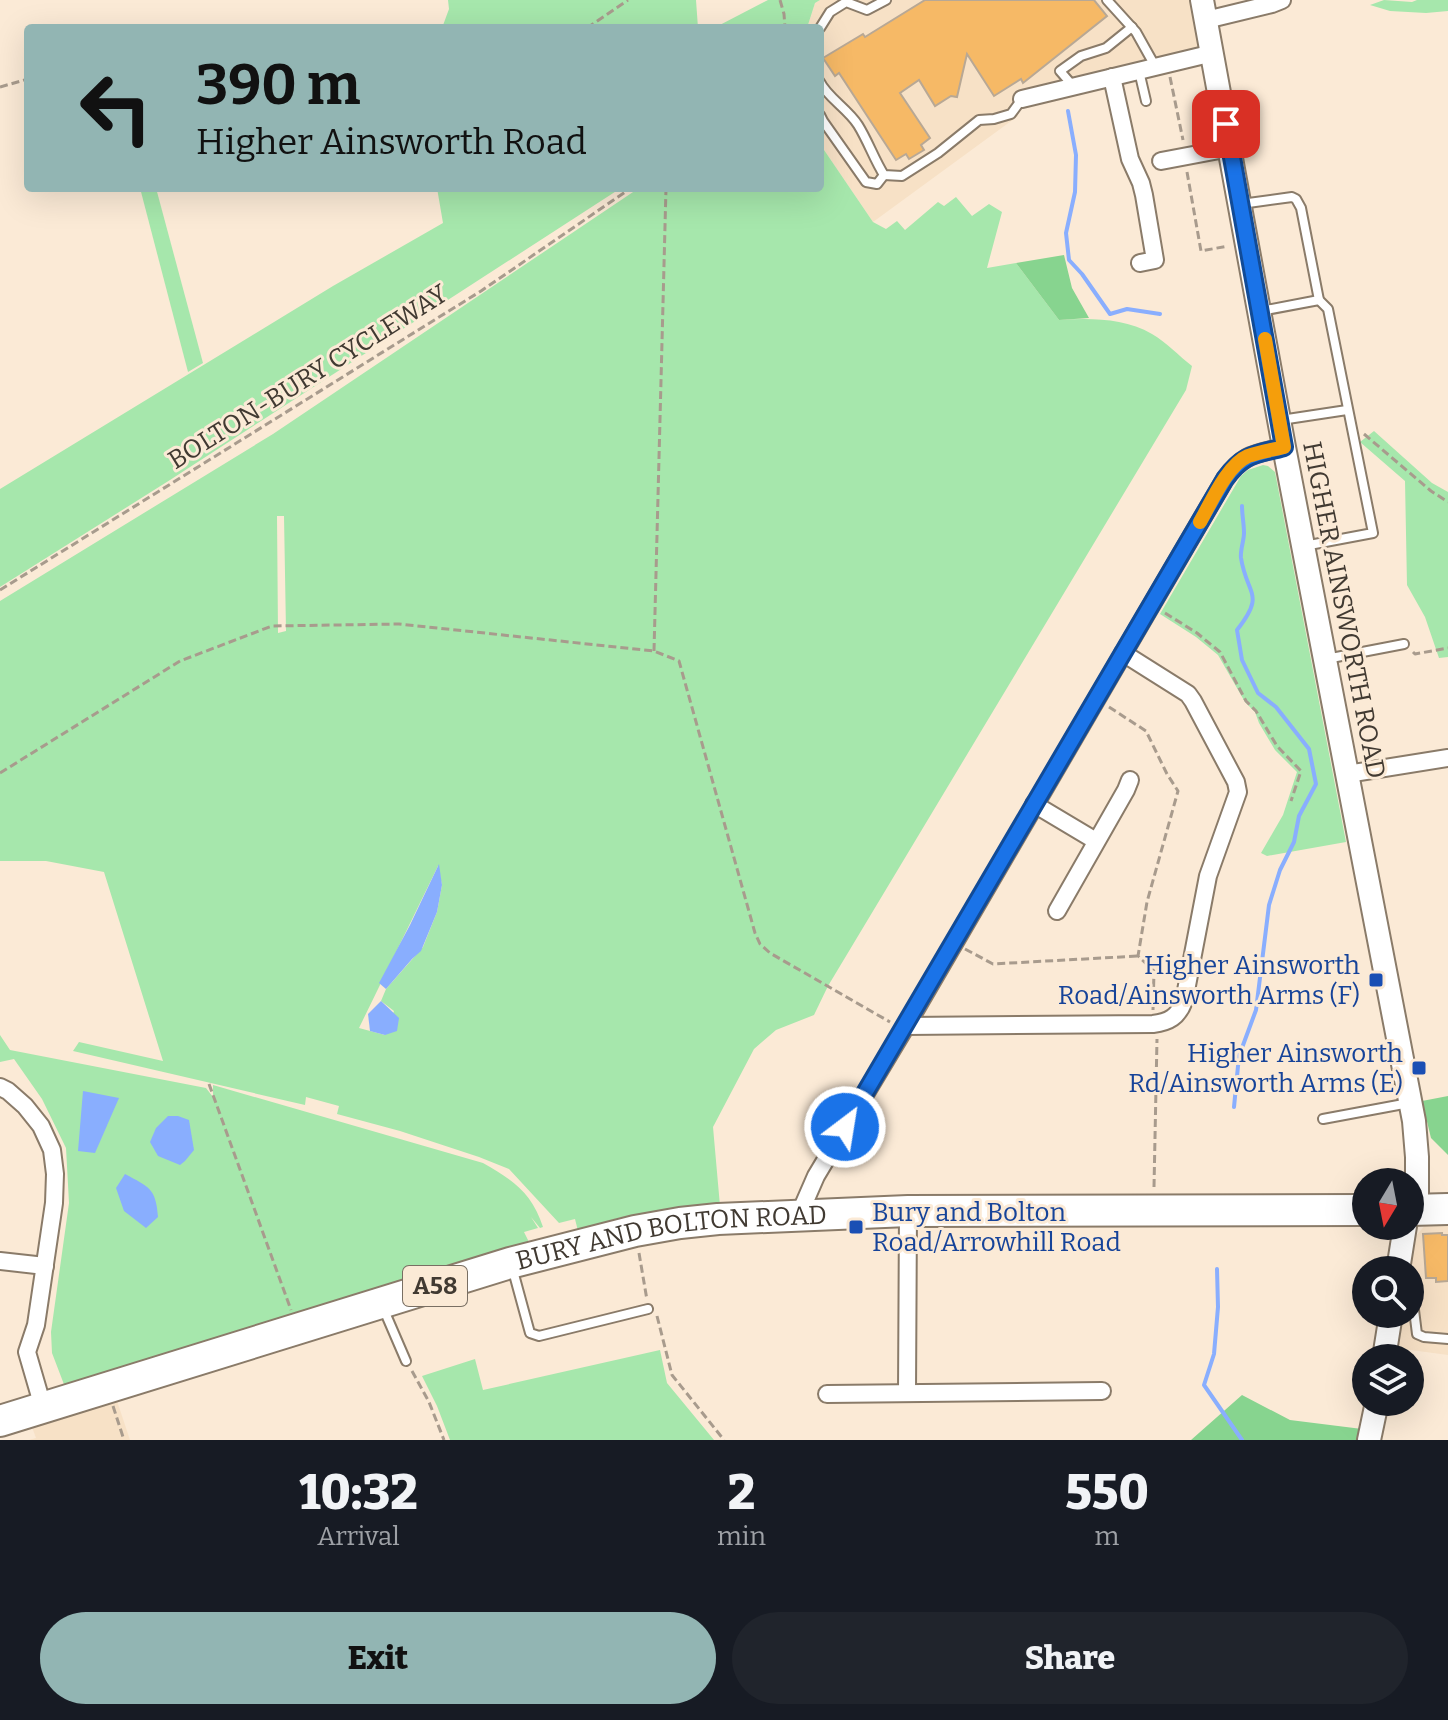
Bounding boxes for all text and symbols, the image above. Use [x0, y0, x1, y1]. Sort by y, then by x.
text: 390 m [196, 52, 360, 119]
icon: left [64, 56, 168, 160]
pin [1192, 90, 1260, 158]
icon: arrive [1204, 102, 1248, 146]
text: Higher Ainsworth Road [196, 120, 587, 164]
street label: BOLTON-BURY CYCLEWAY [163, 278, 454, 476]
street label: HIGHER AINSWORTH ROAD [1296, 439, 1392, 781]
place label: Higher Ainsworth Road/Ainsworth Arms (F) [1058, 950, 1360, 1011]
marker: Higher Ainsworth Road/Ainsworth Arms (F) [1367, 971, 1385, 989]
place label: Higher Ainsworth Rd/Ainsworth Arms (E) [1128, 1038, 1403, 1099]
marker: Higher Ainsworth Rd/Ainsworth Arms (E) [1410, 1059, 1428, 1077]
position arrow [803, 1085, 887, 1169]
north arrow [1352, 1168, 1424, 1240]
map controls [1352, 1168, 1424, 1416]
place label: Bury and Bolton Road/Arrowhill Road [872, 1197, 1121, 1258]
street label: BURY AND BOLTON ROAD [512, 1199, 827, 1276]
marker: Bury and Bolton Road/Arrowhill Road [847, 1218, 865, 1236]
button: search [1352, 1256, 1424, 1328]
road number: A58 [403, 1266, 467, 1306]
button: layers [1352, 1344, 1424, 1416]
text: 10:32 [299, 1464, 418, 1522]
text: 2 [728, 1464, 755, 1522]
text: 550 [1065, 1464, 1149, 1522]
text: Arrival [317, 1521, 400, 1552]
text: min [717, 1521, 766, 1552]
text: m [1095, 1521, 1119, 1552]
button: Exit [40, 1612, 716, 1704]
button: Share [732, 1612, 1408, 1704]

